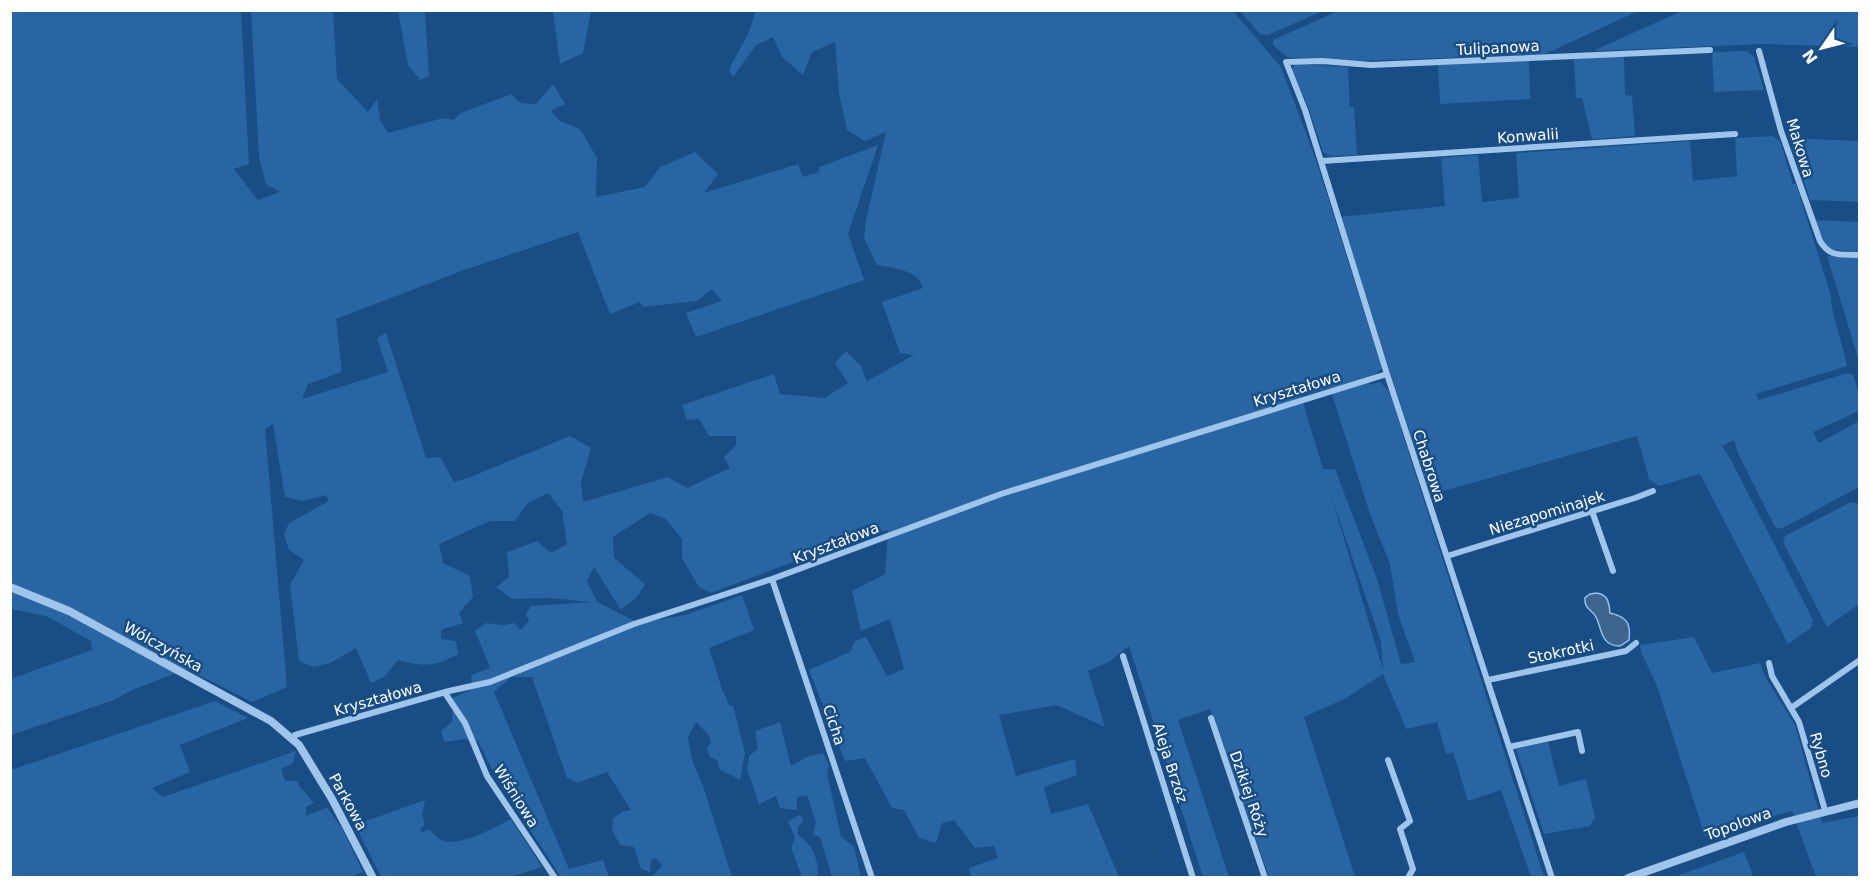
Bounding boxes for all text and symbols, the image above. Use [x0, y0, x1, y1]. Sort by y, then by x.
north arrow [1792, 18, 1852, 78]
street label: Tulipanowa [1455, 37, 1540, 59]
text: N [1799, 45, 1822, 67]
street label: Makowa [1782, 116, 1818, 180]
street label: Konwalii [1497, 125, 1559, 147]
street label: Kryształowa [1251, 367, 1343, 411]
street label: Chabrowa [1409, 427, 1449, 505]
street label: Niezapominajek [1487, 487, 1607, 539]
street label: Kryształowa [791, 518, 881, 568]
street label: Wólczyńska [120, 618, 206, 676]
street label: Stokrotki [1526, 636, 1596, 668]
street label: Kryształowa [332, 678, 424, 720]
street label: Cicha [819, 702, 849, 748]
street label: Aleja Brzóz [1149, 721, 1191, 805]
street label: Rybno [1806, 730, 1836, 780]
street label: Dzikiej Róży [1226, 748, 1272, 840]
street label: Wiśniowa [490, 761, 542, 831]
street label: Parkowa [325, 770, 371, 834]
street label: Topolowa [1701, 804, 1774, 845]

